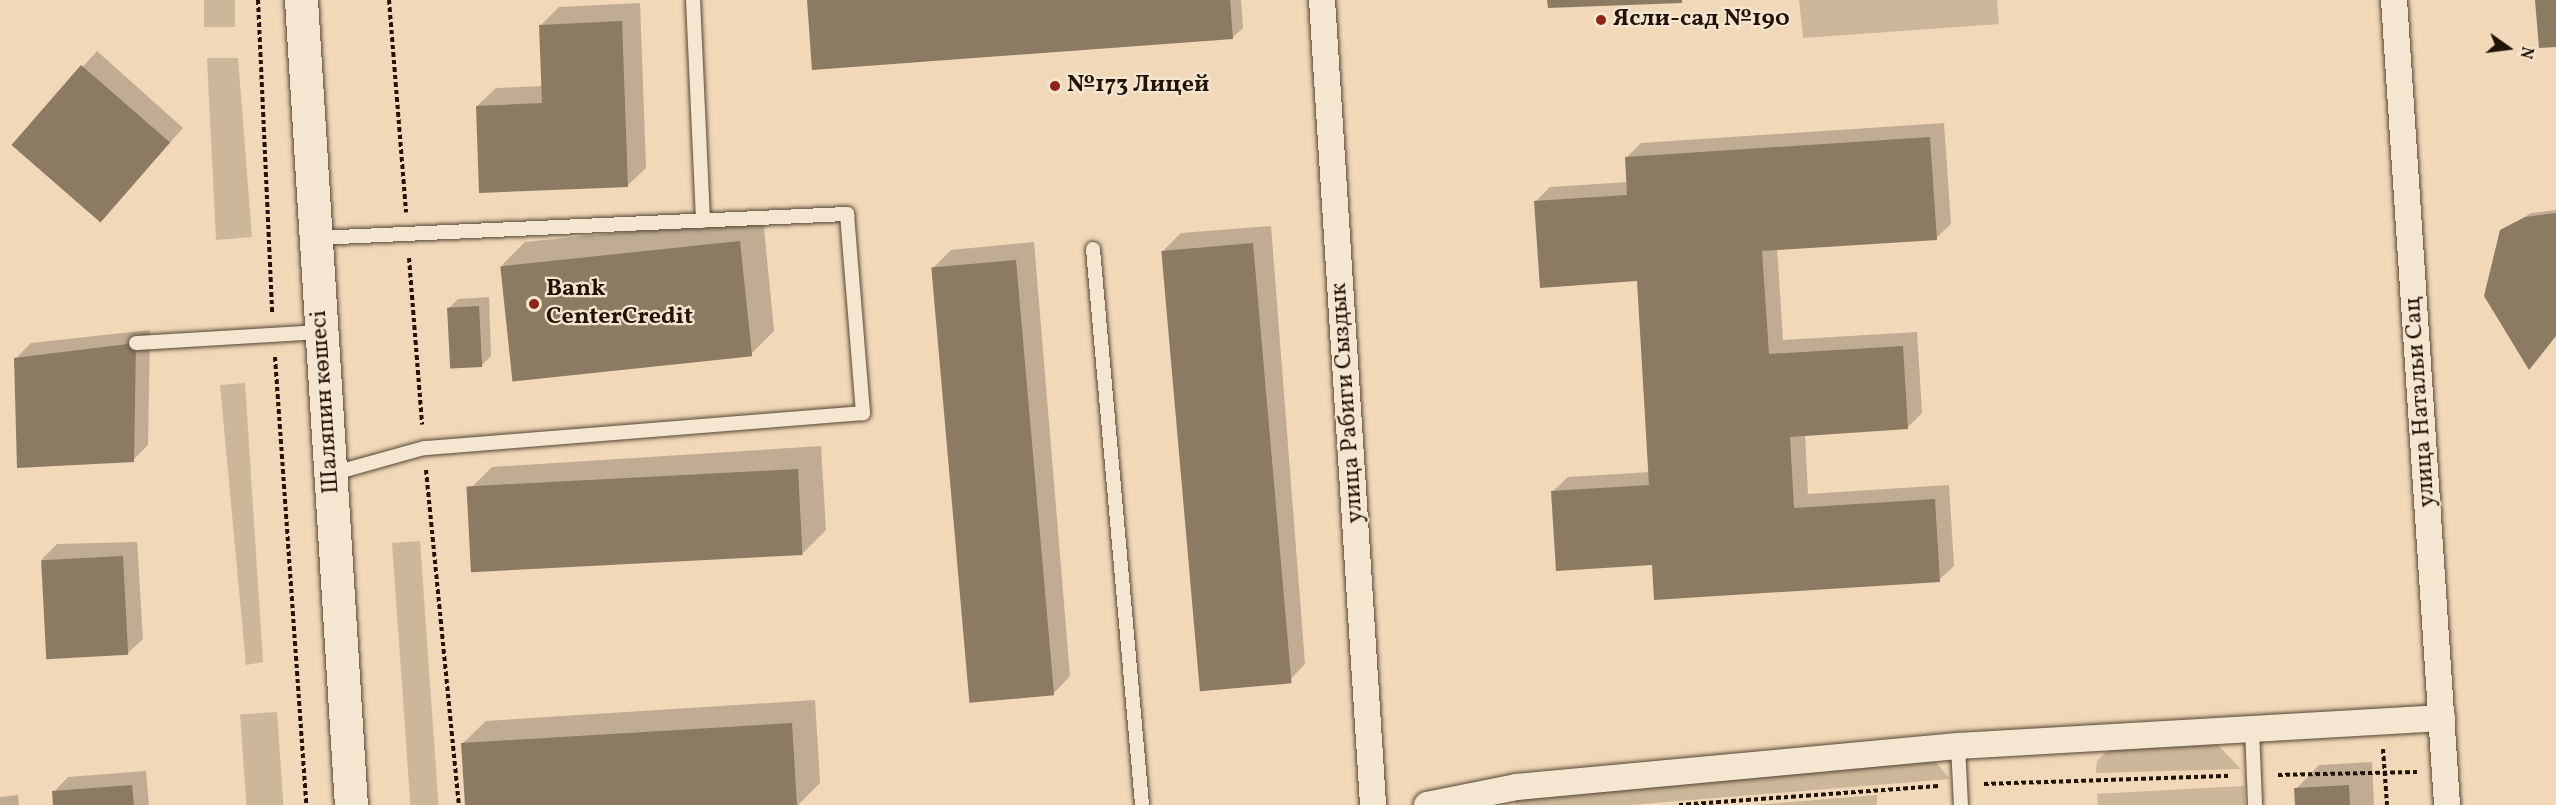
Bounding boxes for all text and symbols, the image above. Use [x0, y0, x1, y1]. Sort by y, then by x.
place label: Ясли-сад №190 [1613, 6, 1790, 34]
marker: Ясли-сад №190 [1594, 13, 1608, 27]
north arrow [2478, 18, 2538, 78]
text: N [2513, 44, 2538, 61]
place label: №173 Лицей [1067, 72, 1209, 100]
marker: №173 Лицей [1048, 79, 1062, 93]
place label: Bank CenterCredit [546, 276, 693, 332]
street label: улица Рабиги Сыздык [1325, 282, 1371, 524]
street label: улица Натальи Сац [2399, 296, 2443, 508]
marker: Bank CenterCredit [527, 297, 541, 311]
street label: Шаляпин көшесі [305, 309, 347, 495]

